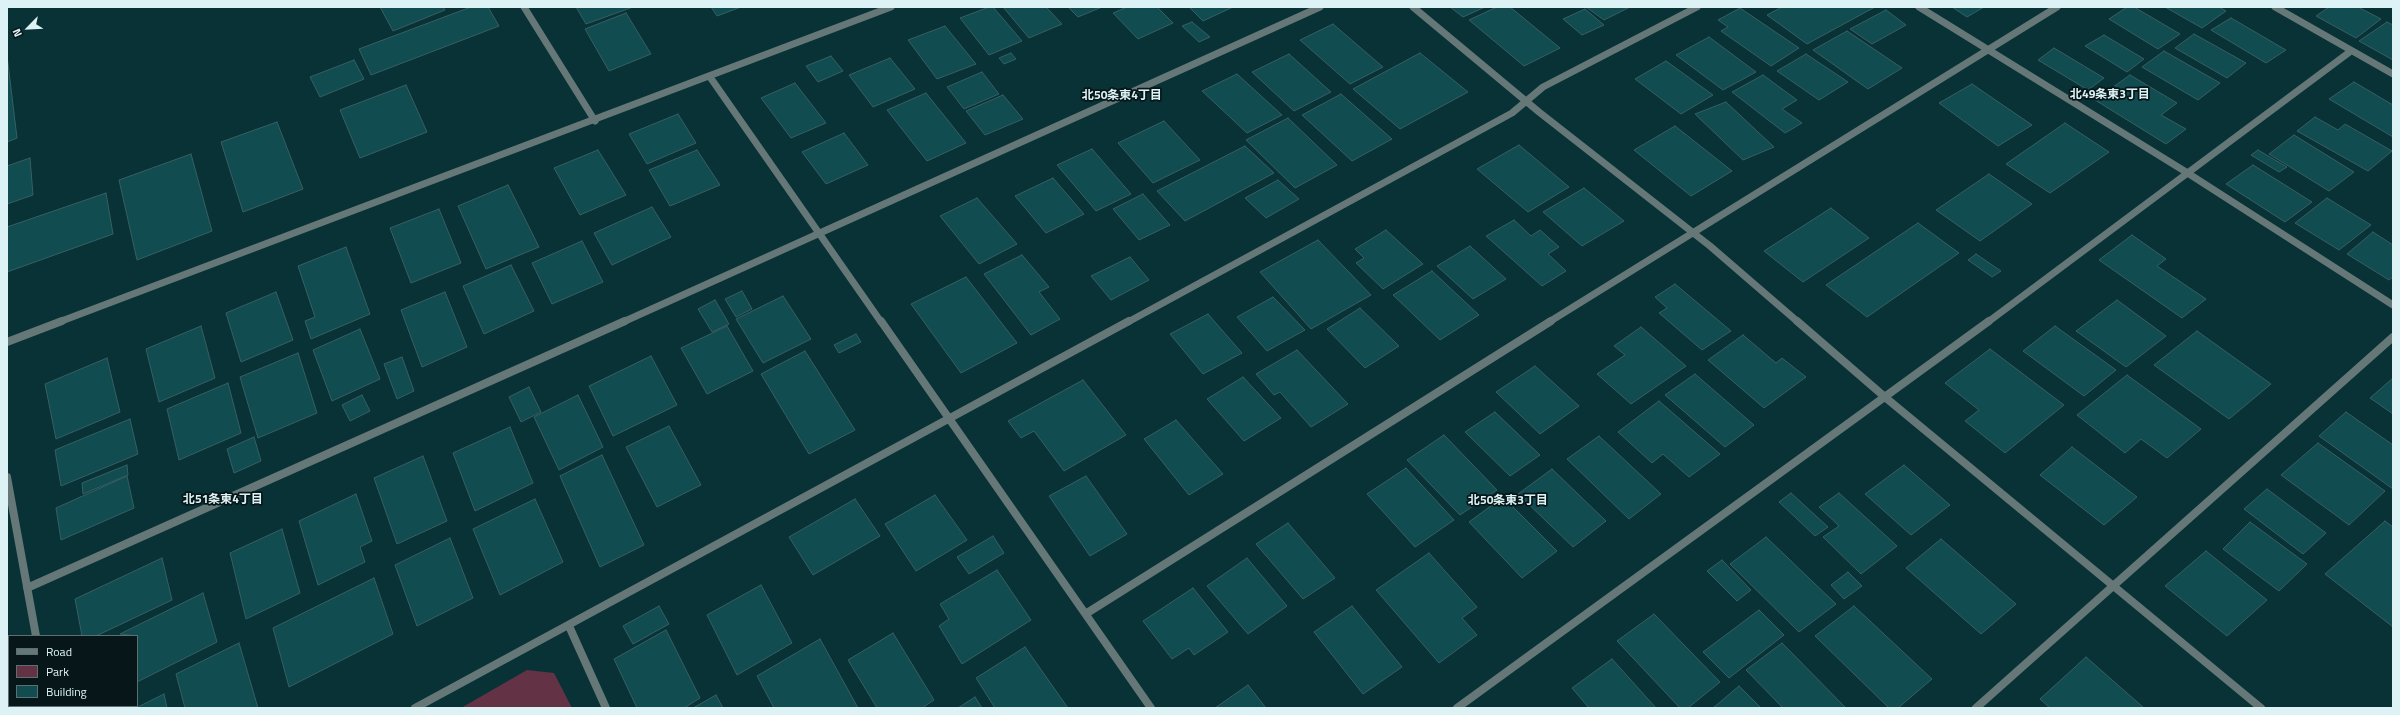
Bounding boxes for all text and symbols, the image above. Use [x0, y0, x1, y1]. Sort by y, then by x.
north arrow [8, 8, 48, 48]
text: N [8, 26, 26, 40]
district label: 北49条東3丁目 [2070, 88, 2150, 102]
district label: 北50条東4丁目 [1082, 89, 1162, 103]
district label: 北51条東4丁目 [183, 493, 263, 507]
district label: 北50条東3丁目 [1468, 494, 1548, 508]
legend [8, 635, 138, 707]
text: Road [46, 642, 72, 661]
text: Park [46, 662, 69, 681]
text: Building [46, 682, 87, 701]

